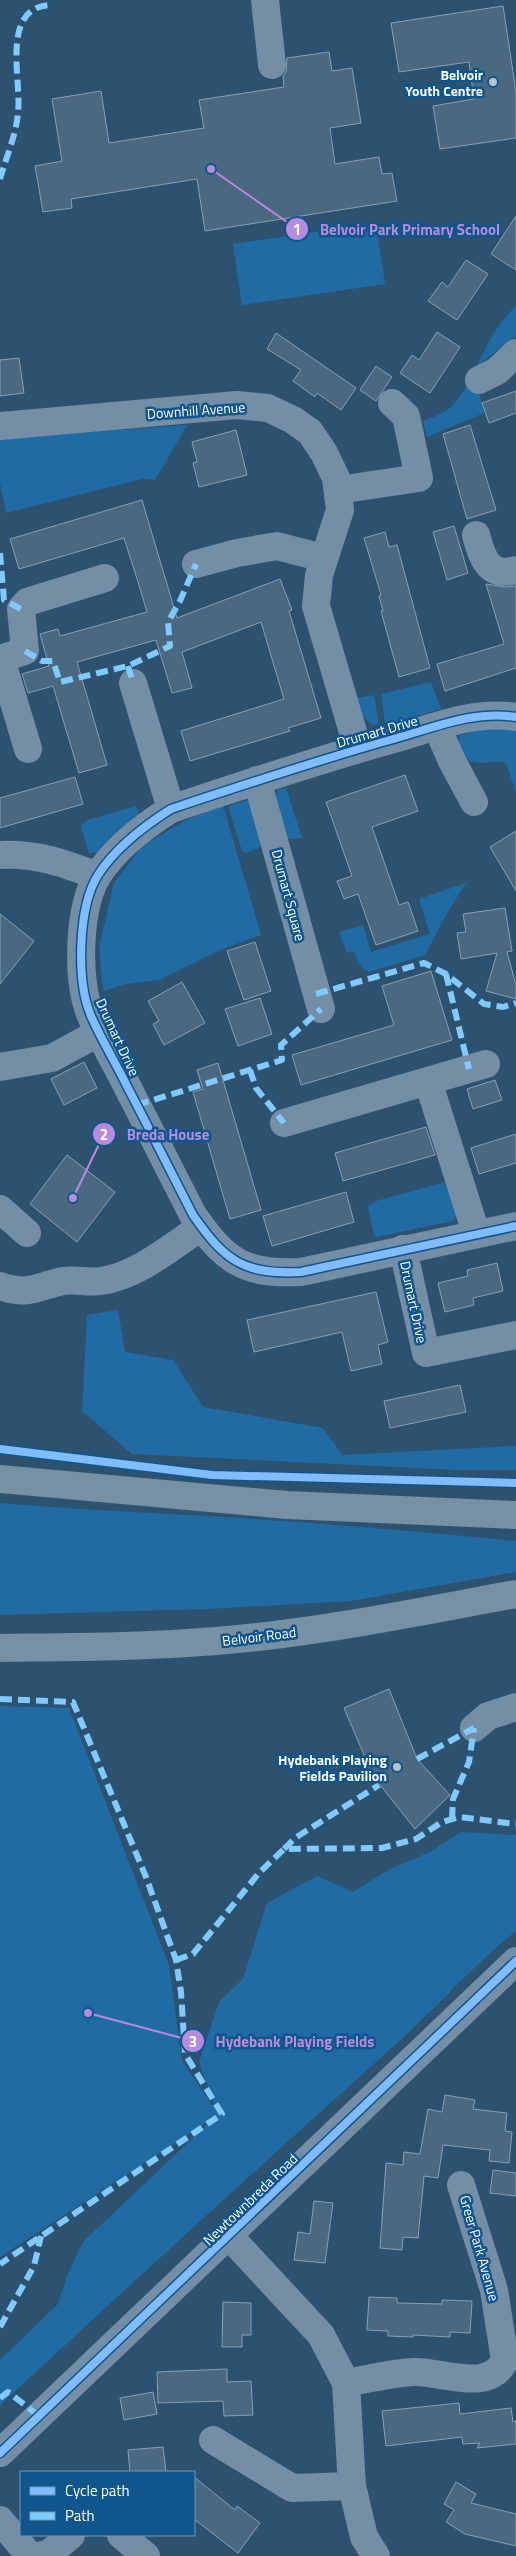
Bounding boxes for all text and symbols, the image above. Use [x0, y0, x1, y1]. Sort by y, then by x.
place label: Belvoir Youth Centre [405, 64, 483, 101]
marker: Belvoir Youth Centre [487, 76, 499, 88]
callout: Belvoir Park Primary School [285, 214, 510, 244]
text: 1 [293, 218, 301, 241]
text: Belvoir Park Primary School [320, 218, 500, 241]
street label: Downhill Avenue [146, 396, 246, 424]
street label: Drumart Drive [334, 709, 420, 753]
street label: Drumart Square [267, 847, 311, 943]
street label: Drumart Drive [91, 995, 145, 1079]
callout: Breda House [92, 1119, 220, 1149]
text: 2 [100, 1123, 108, 1146]
text: Breda House [127, 1123, 210, 1146]
street label: Drumart Drive [395, 1259, 433, 1345]
street label: Belvoir Road [221, 1621, 297, 1651]
place label: Hydebank Playing Fields Pavilion [278, 1749, 388, 1786]
marker: Hydebank Playing Fields Pavilion [391, 1761, 403, 1773]
callout: Hydebank Playing Fields [181, 2026, 384, 2056]
text: 3 [189, 2030, 197, 2053]
text: Hydebank Playing Fields [216, 2030, 374, 2053]
street label: Newtownbreda Road [198, 2148, 302, 2250]
street label: Greer Park Avenue [455, 2193, 505, 2303]
legend [20, 2471, 195, 2536]
text: Cycle path [65, 2479, 130, 2502]
text: Path [65, 2504, 95, 2527]

